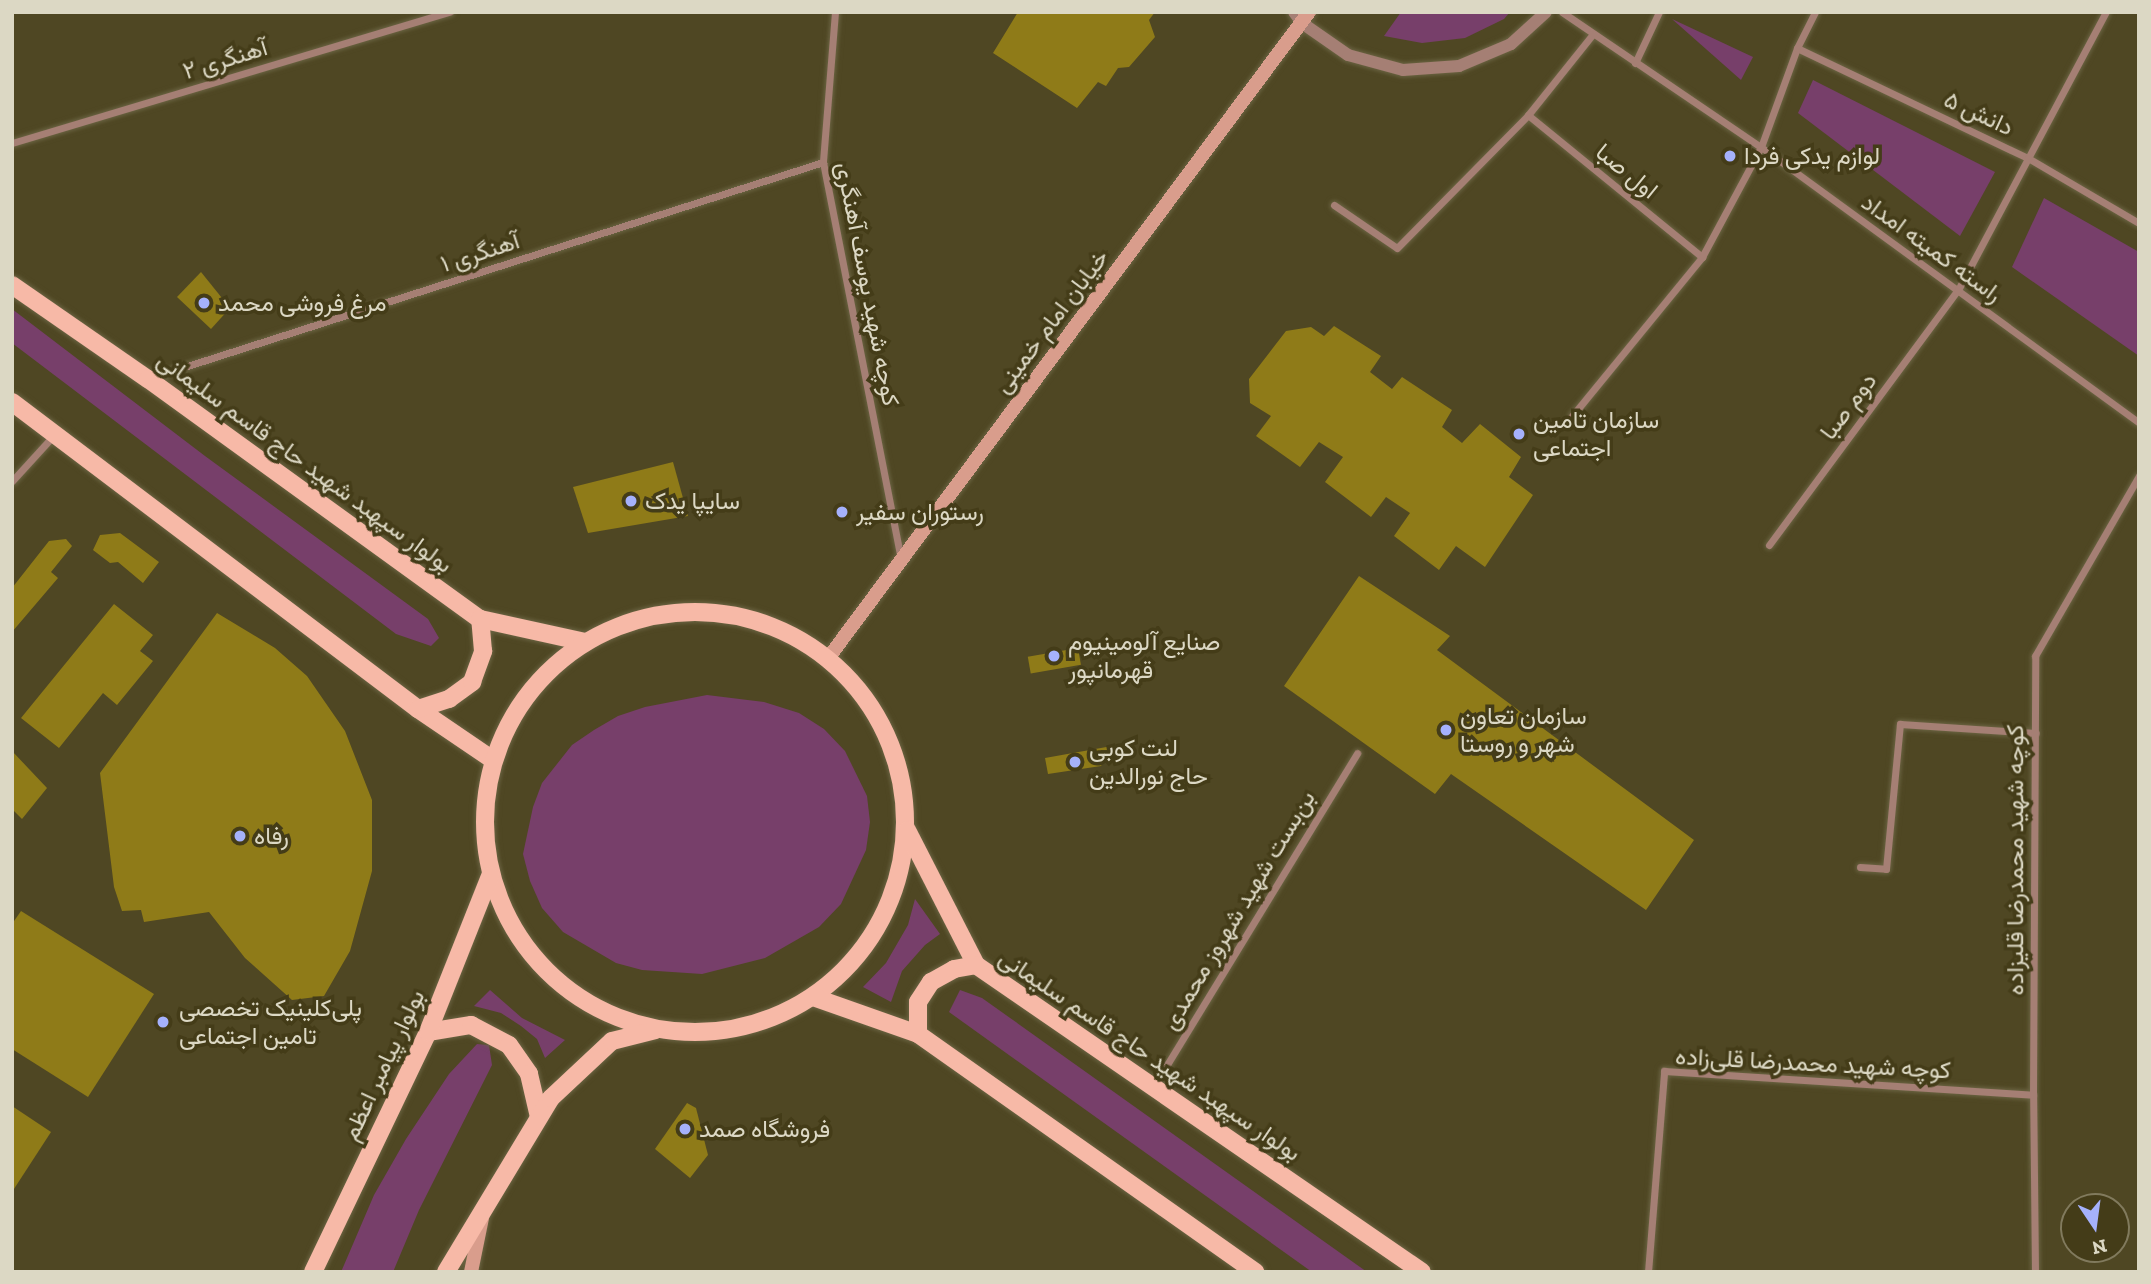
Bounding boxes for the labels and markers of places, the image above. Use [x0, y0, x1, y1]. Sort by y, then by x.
place label: لوازم یدکی فردا [1744, 142, 1880, 170]
marker: لوازم یدکی فردا [1722, 148, 1738, 164]
place label: مرغ فروشی محمد [218, 289, 387, 317]
marker: مرغ فروشی محمد [196, 295, 212, 311]
place label: سازمان تامین اجتماعی [1533, 406, 1659, 462]
marker: سازمان تامین اجتماعی [1511, 426, 1527, 442]
place label: سایپا یدک [645, 487, 740, 515]
marker: سایپا یدک [623, 493, 639, 509]
place label: رستوران سفیر [856, 498, 984, 526]
marker: رستوران سفیر [834, 504, 850, 520]
place label: صنایع آلومینیوم قهرمانپور [1068, 628, 1220, 684]
marker: صنایع آلومینیوم قهرمانپور [1046, 648, 1062, 664]
place label: سازمان تعاون شهر و روستا [1460, 702, 1587, 758]
marker: سازمان تعاون شهر و روستا [1438, 722, 1454, 738]
place label: لنت کوبی حاج نورالدین [1089, 734, 1208, 790]
marker: لنت کوبی حاج نورالدین [1067, 754, 1083, 770]
place label: رفاه [254, 822, 289, 850]
marker: رفاه [232, 828, 248, 844]
place label: پلی‌کلینیک تخصصی تامین اجتماعی [179, 994, 362, 1050]
marker: پلی‌کلینیک تخصصی تامین اجتماعی [153, 1012, 173, 1032]
place label: فروشگاه صمد [699, 1115, 830, 1143]
marker: فروشگاه صمد [677, 1121, 693, 1137]

